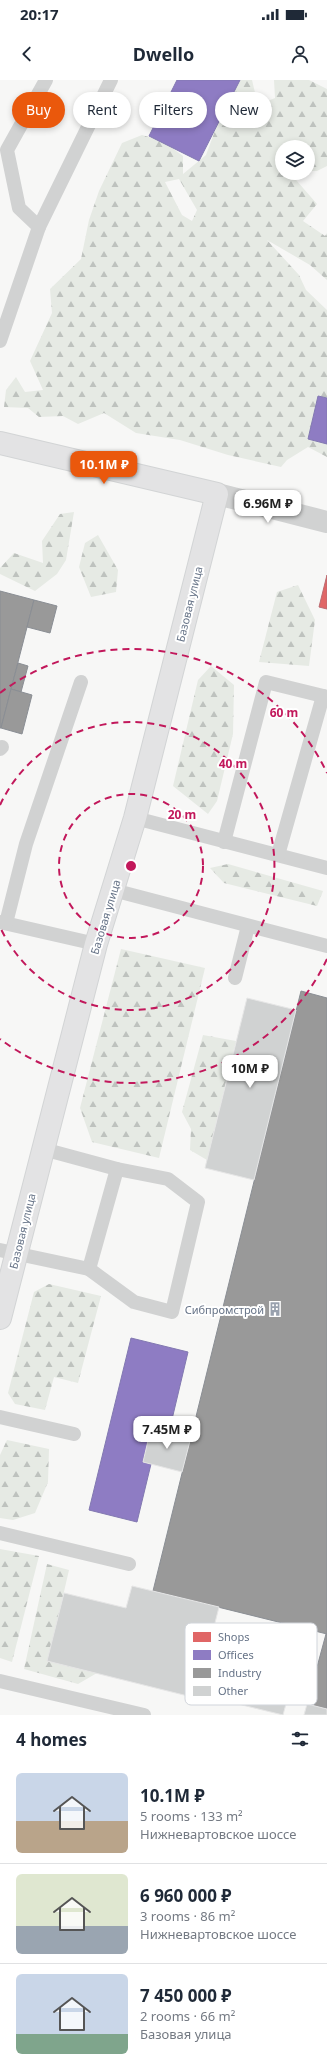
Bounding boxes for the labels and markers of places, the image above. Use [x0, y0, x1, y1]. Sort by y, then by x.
pin: 10.1M ₽ [67, 451, 141, 485]
pin: 6.96M ₽ [231, 490, 305, 524]
centre of rings [124, 859, 138, 873]
pin: 10M ₽ [222, 1055, 278, 1089]
building icon: Сибпромстрой [267, 1301, 283, 1317]
place label: Сибпромстрой [185, 1302, 264, 1317]
pin: 7.45M ₽ [130, 1416, 204, 1450]

